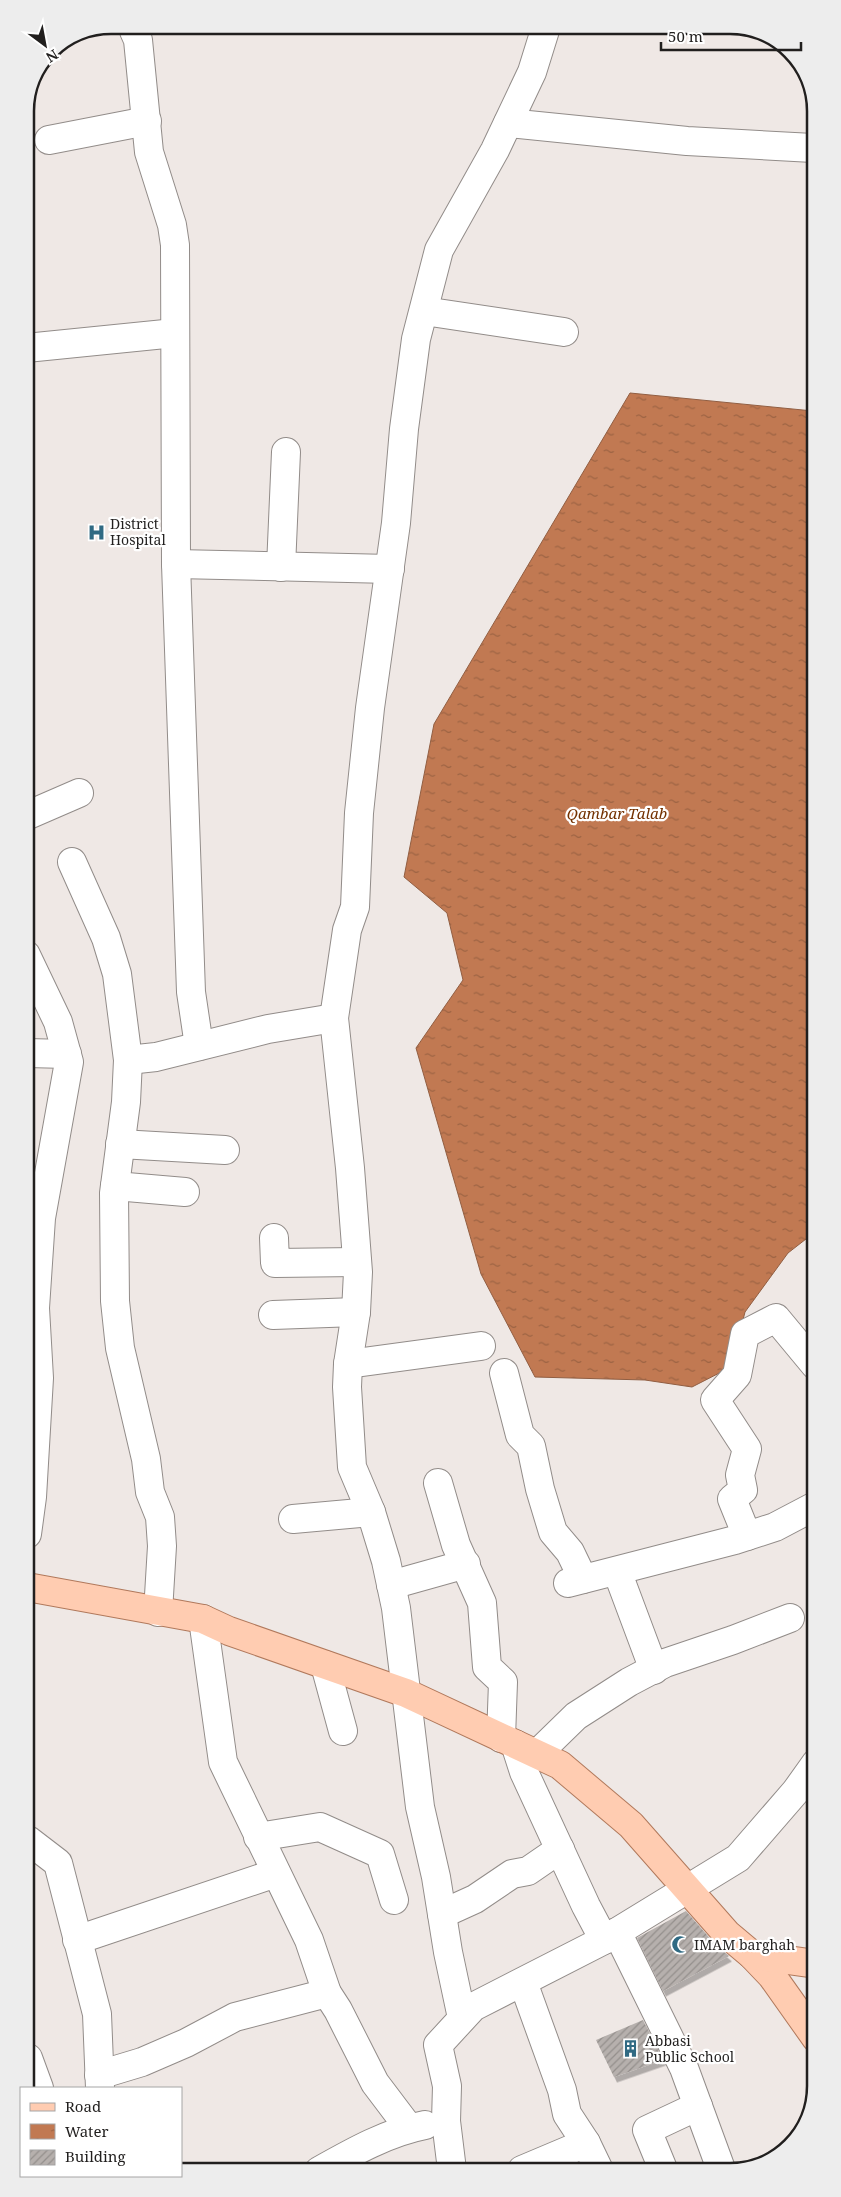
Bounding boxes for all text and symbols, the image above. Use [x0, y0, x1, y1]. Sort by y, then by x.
north arrow [20, 20, 70, 70]
scale bar [661, 20, 801, 52]
text: 50 m [668, 26, 703, 46]
text: N [42, 45, 62, 67]
place label: District Hospital [110, 514, 166, 549]
hospital icon: District Hospital [86, 522, 106, 542]
water label: Qambar Talab [567, 803, 667, 823]
mosque icon: IMAM barghah [670, 1935, 690, 1955]
place label: IMAM barghah [694, 1935, 795, 1954]
place label: Abbasi Public School [645, 2031, 735, 2066]
building icon: Abbasi Public School [621, 2039, 641, 2059]
legend [20, 2087, 182, 2177]
text: Road [65, 2096, 101, 2116]
text: Water [65, 2121, 108, 2141]
text: Building [65, 2146, 126, 2166]

